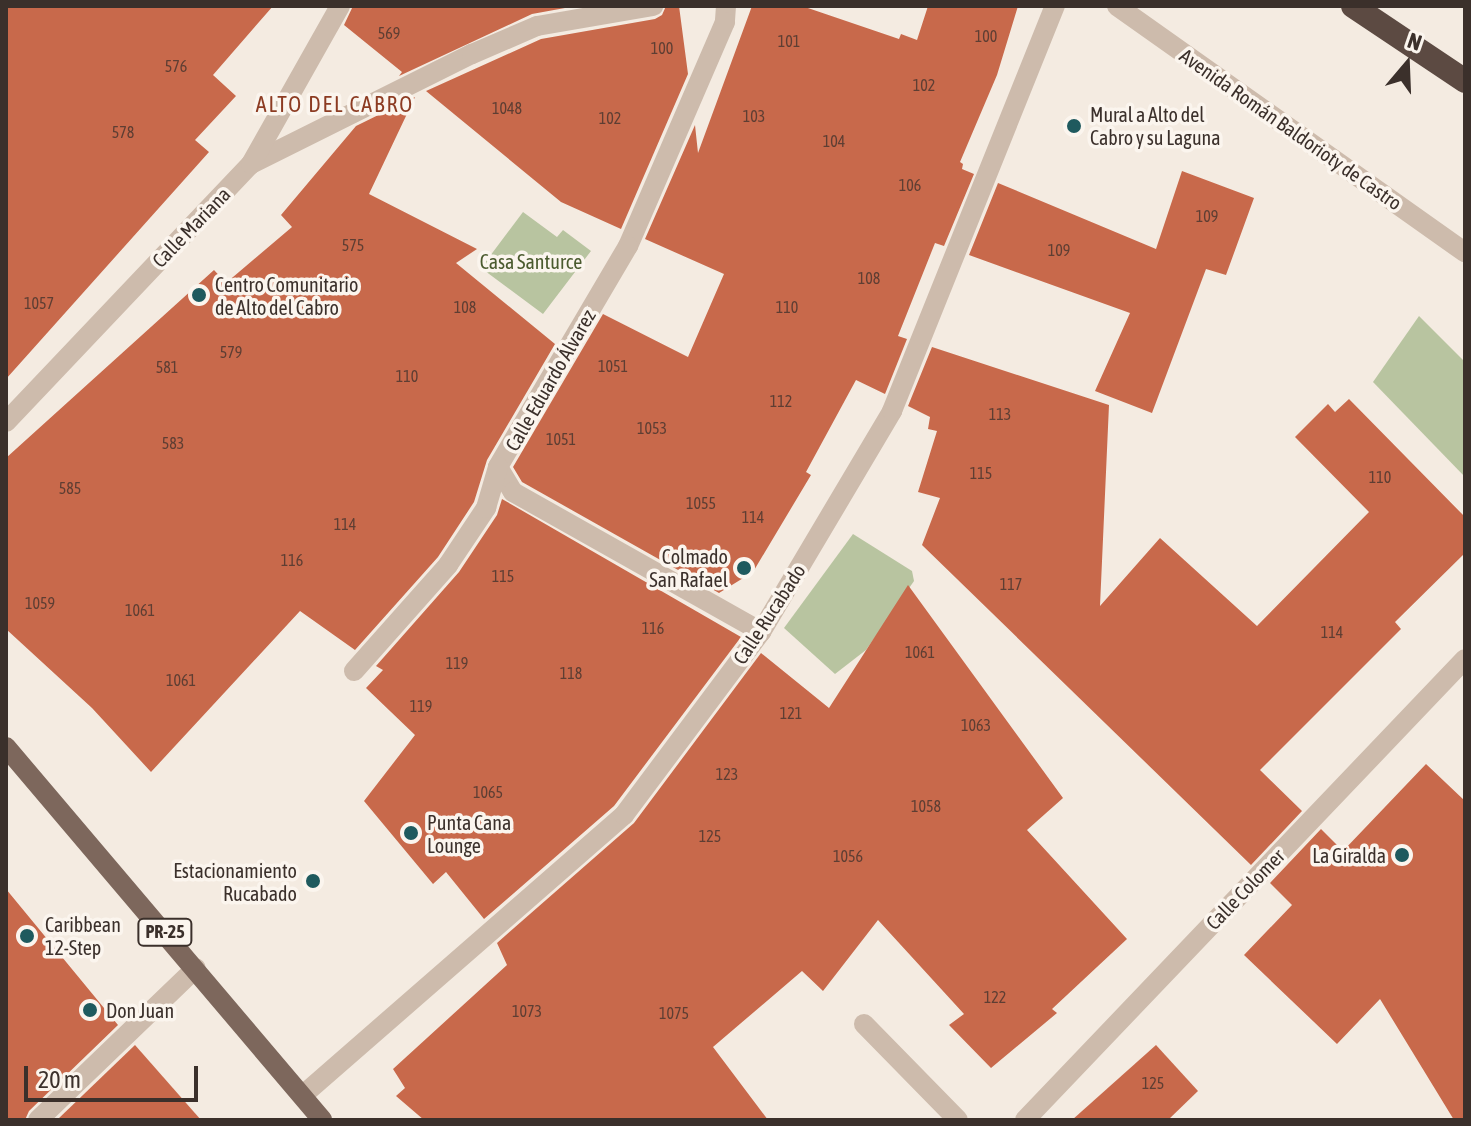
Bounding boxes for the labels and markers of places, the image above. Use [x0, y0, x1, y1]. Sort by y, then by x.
place label: Mural a Alto del Cabro y su Laguna [1090, 102, 1221, 149]
marker: Mural a Alto del Cabro y su Laguna [1065, 117, 1083, 135]
place label: Centro Comunitario de Alto del Cabro [215, 272, 358, 319]
marker: Centro Comunitario de Alto del Cabro [190, 286, 208, 304]
place label: Colmado San Rafael [649, 544, 728, 591]
marker: Colmado San Rafael [735, 559, 753, 577]
place label: Punta Cana Lounge [427, 810, 511, 857]
marker: Punta Cana Lounge [402, 824, 420, 842]
place label: La Giralda [1312, 843, 1386, 867]
marker: La Giralda [1393, 846, 1411, 864]
place label: Estacionamiento Rucabado [173, 858, 297, 905]
marker: Estacionamiento Rucabado [304, 872, 322, 890]
place label: Caribbean 12-Step [45, 912, 121, 959]
marker: Caribbean 12-Step [16, 925, 38, 947]
place label: Don Juan [106, 998, 174, 1022]
marker: Don Juan [81, 1001, 99, 1019]

